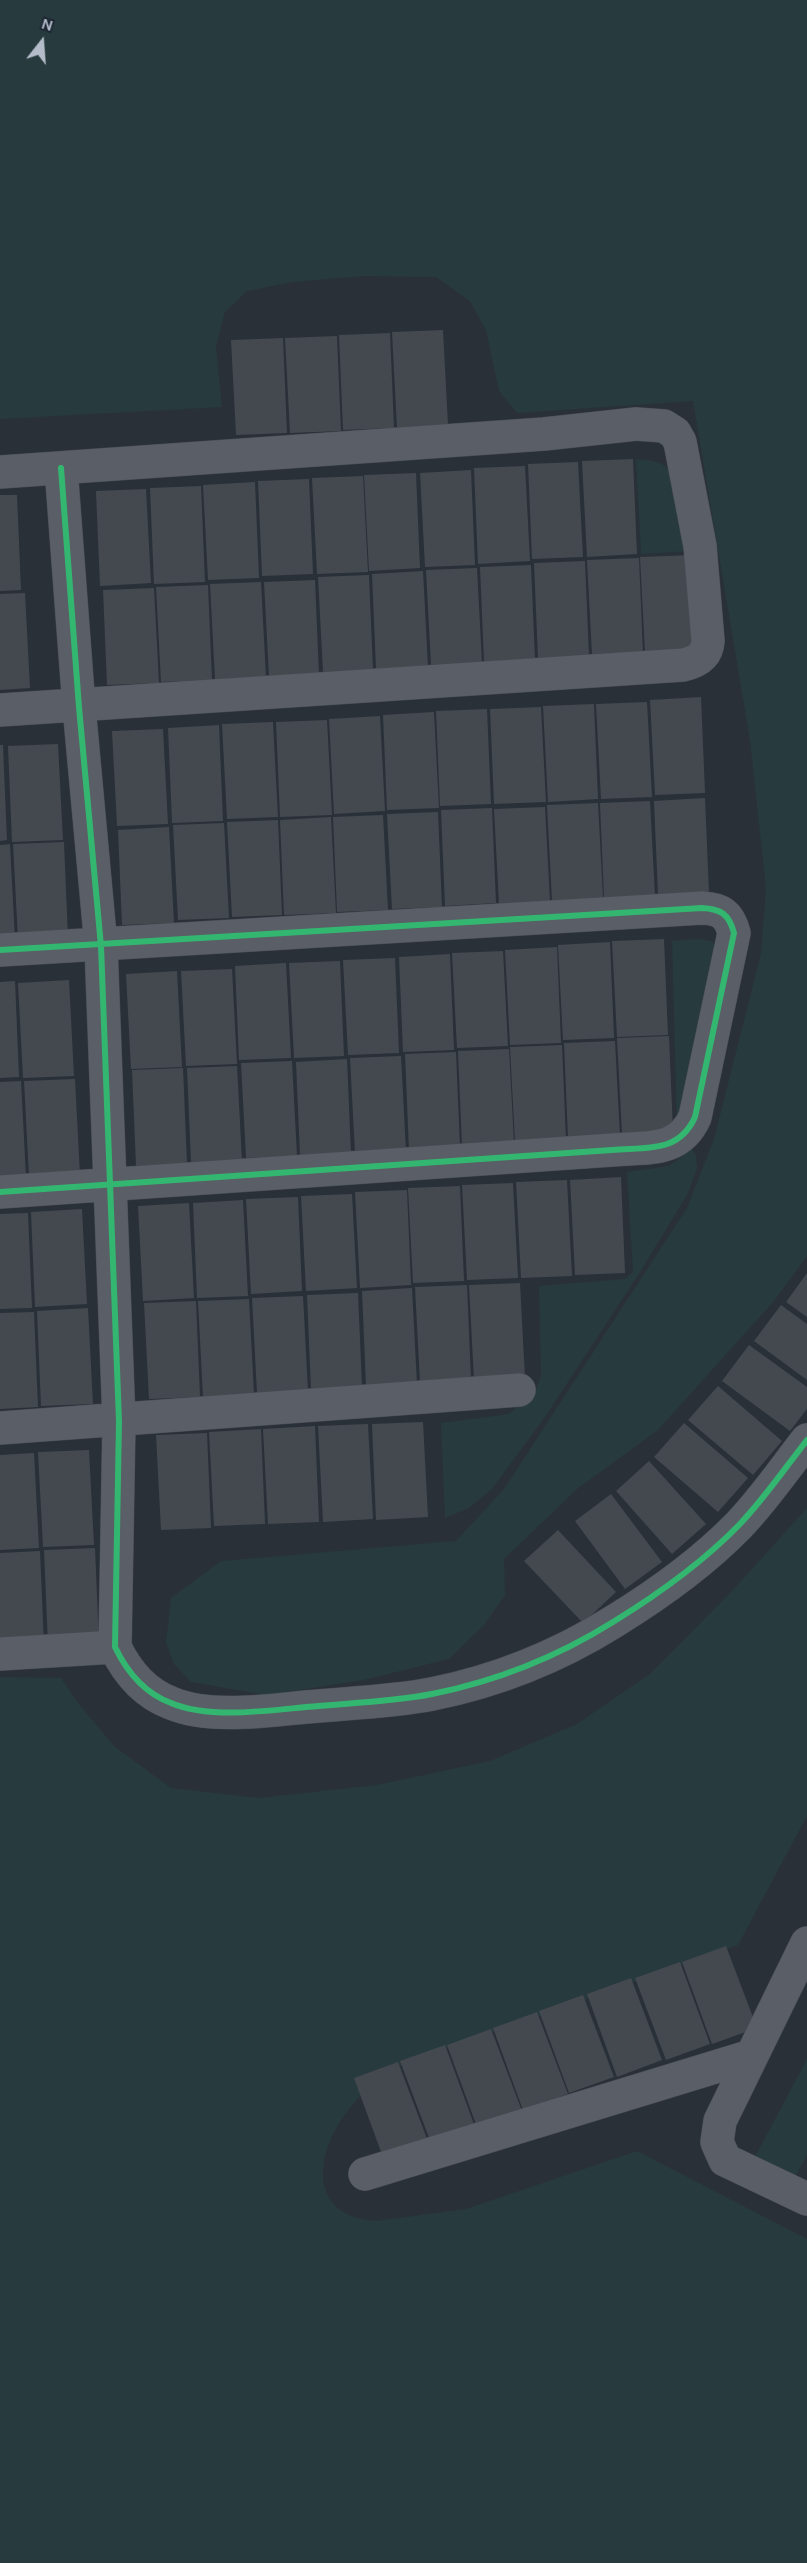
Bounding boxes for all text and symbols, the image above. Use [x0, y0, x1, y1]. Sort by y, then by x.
north arrow [12, 12, 72, 72]
text: N [39, 14, 56, 35]

